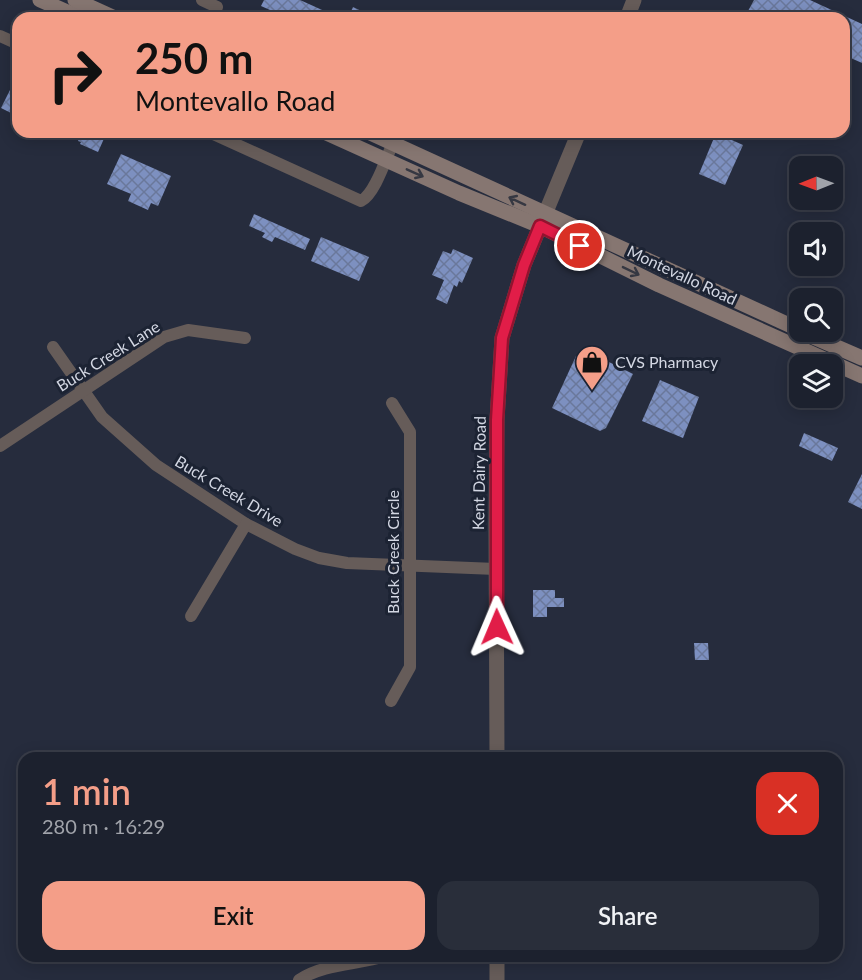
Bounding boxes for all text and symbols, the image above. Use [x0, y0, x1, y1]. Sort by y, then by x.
text: 250 m [135, 33, 253, 83]
icon: right [36, 36, 114, 114]
text: Montevallo Road [135, 84, 335, 117]
north arrow [789, 156, 843, 210]
map controls [789, 156, 843, 408]
one-way arrow [406, 168, 424, 180]
one-way arrow [509, 195, 527, 207]
pin [554, 220, 605, 271]
button: sound [789, 222, 843, 276]
icon: arrive [563, 229, 596, 262]
street label: Montevallo Road [624, 241, 740, 308]
one-way arrow [621, 266, 639, 277]
button: search [789, 288, 843, 342]
street label: Buck Creek Lane [53, 316, 163, 395]
shop icon: CVS Pharmacy [574, 344, 610, 391]
place label: CVS Pharmacy [615, 352, 719, 371]
button: layers [789, 354, 843, 408]
street label: Kent Dairy Road [468, 416, 489, 530]
street label: Buck Creek Drive [172, 451, 287, 530]
street label: Buck Creek Circle [383, 490, 402, 614]
position arrow [465, 595, 529, 659]
text: 1 min [42, 769, 131, 813]
button: close [756, 772, 819, 835]
text: 280 m · 16:29 [42, 814, 165, 838]
button: Exit [42, 881, 425, 950]
button: Share [437, 881, 819, 950]

